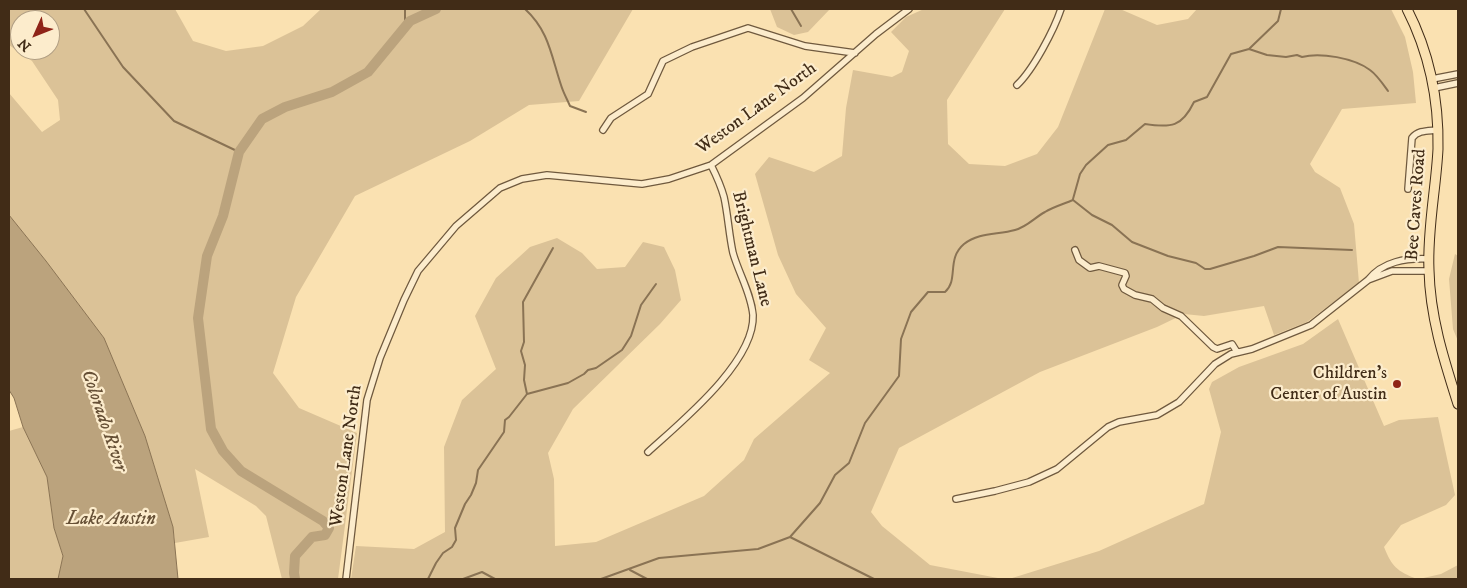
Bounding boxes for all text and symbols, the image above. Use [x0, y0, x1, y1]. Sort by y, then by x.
north arrow [10, 10, 60, 60]
text: N [14, 34, 35, 55]
street label: Weston Lane North [693, 58, 821, 160]
street label: Bee Caves Road [1402, 148, 1432, 262]
street label: Brightman Lane [726, 189, 776, 309]
place label: Children's Center of Austin [1270, 363, 1387, 406]
water label: Colorado River [75, 367, 131, 475]
marker: Children's Center of Austin [1391, 378, 1403, 390]
street label: Weston Lane North [326, 384, 368, 528]
water label: Lake Austin [66, 509, 156, 531]

